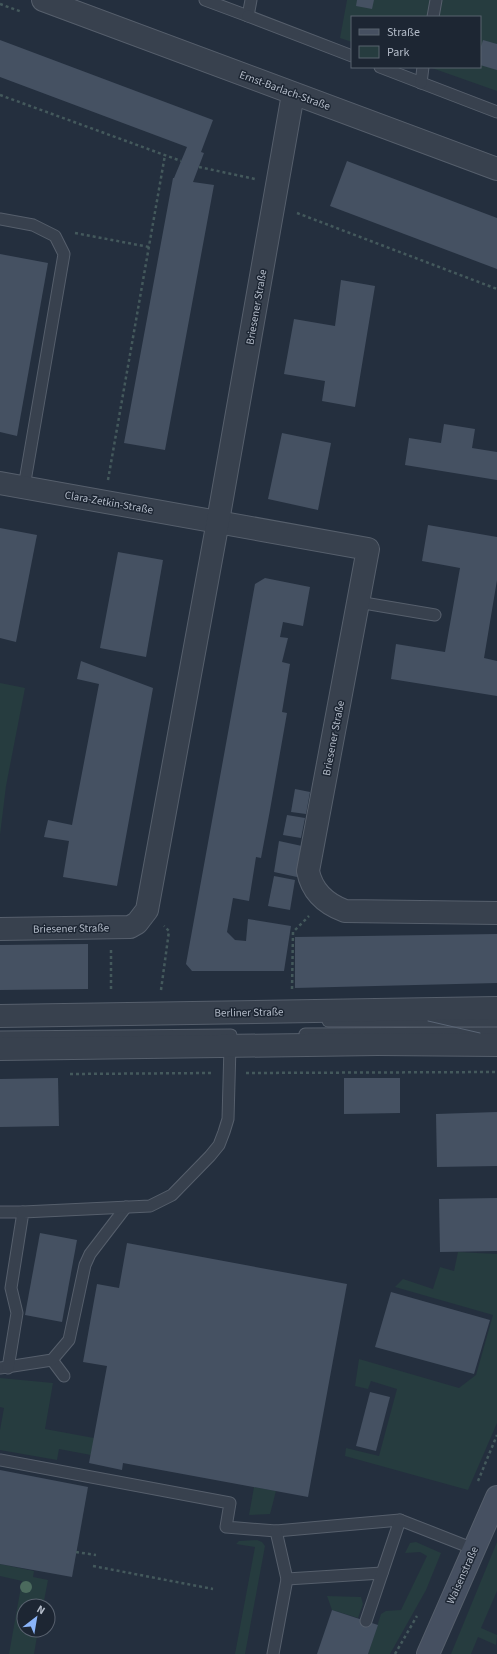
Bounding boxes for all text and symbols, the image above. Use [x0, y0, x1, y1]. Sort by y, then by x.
legend [351, 16, 481, 68]
text: Straße [387, 24, 420, 41]
text: Park [387, 44, 409, 61]
street label: Ernst-Barlach-Straße [237, 67, 333, 114]
street label: Briesener Straße [242, 268, 271, 346]
street label: Clara-Zetkin-Straße [64, 487, 155, 518]
street label: Briesener Straße [319, 699, 348, 777]
street label: Briesener Straße [33, 920, 110, 937]
street label: Berliner Straße [214, 1004, 284, 1021]
street label: Waisenstraße [443, 1543, 482, 1606]
north arrow [16, 1598, 56, 1638]
text: N [34, 1602, 48, 1618]

